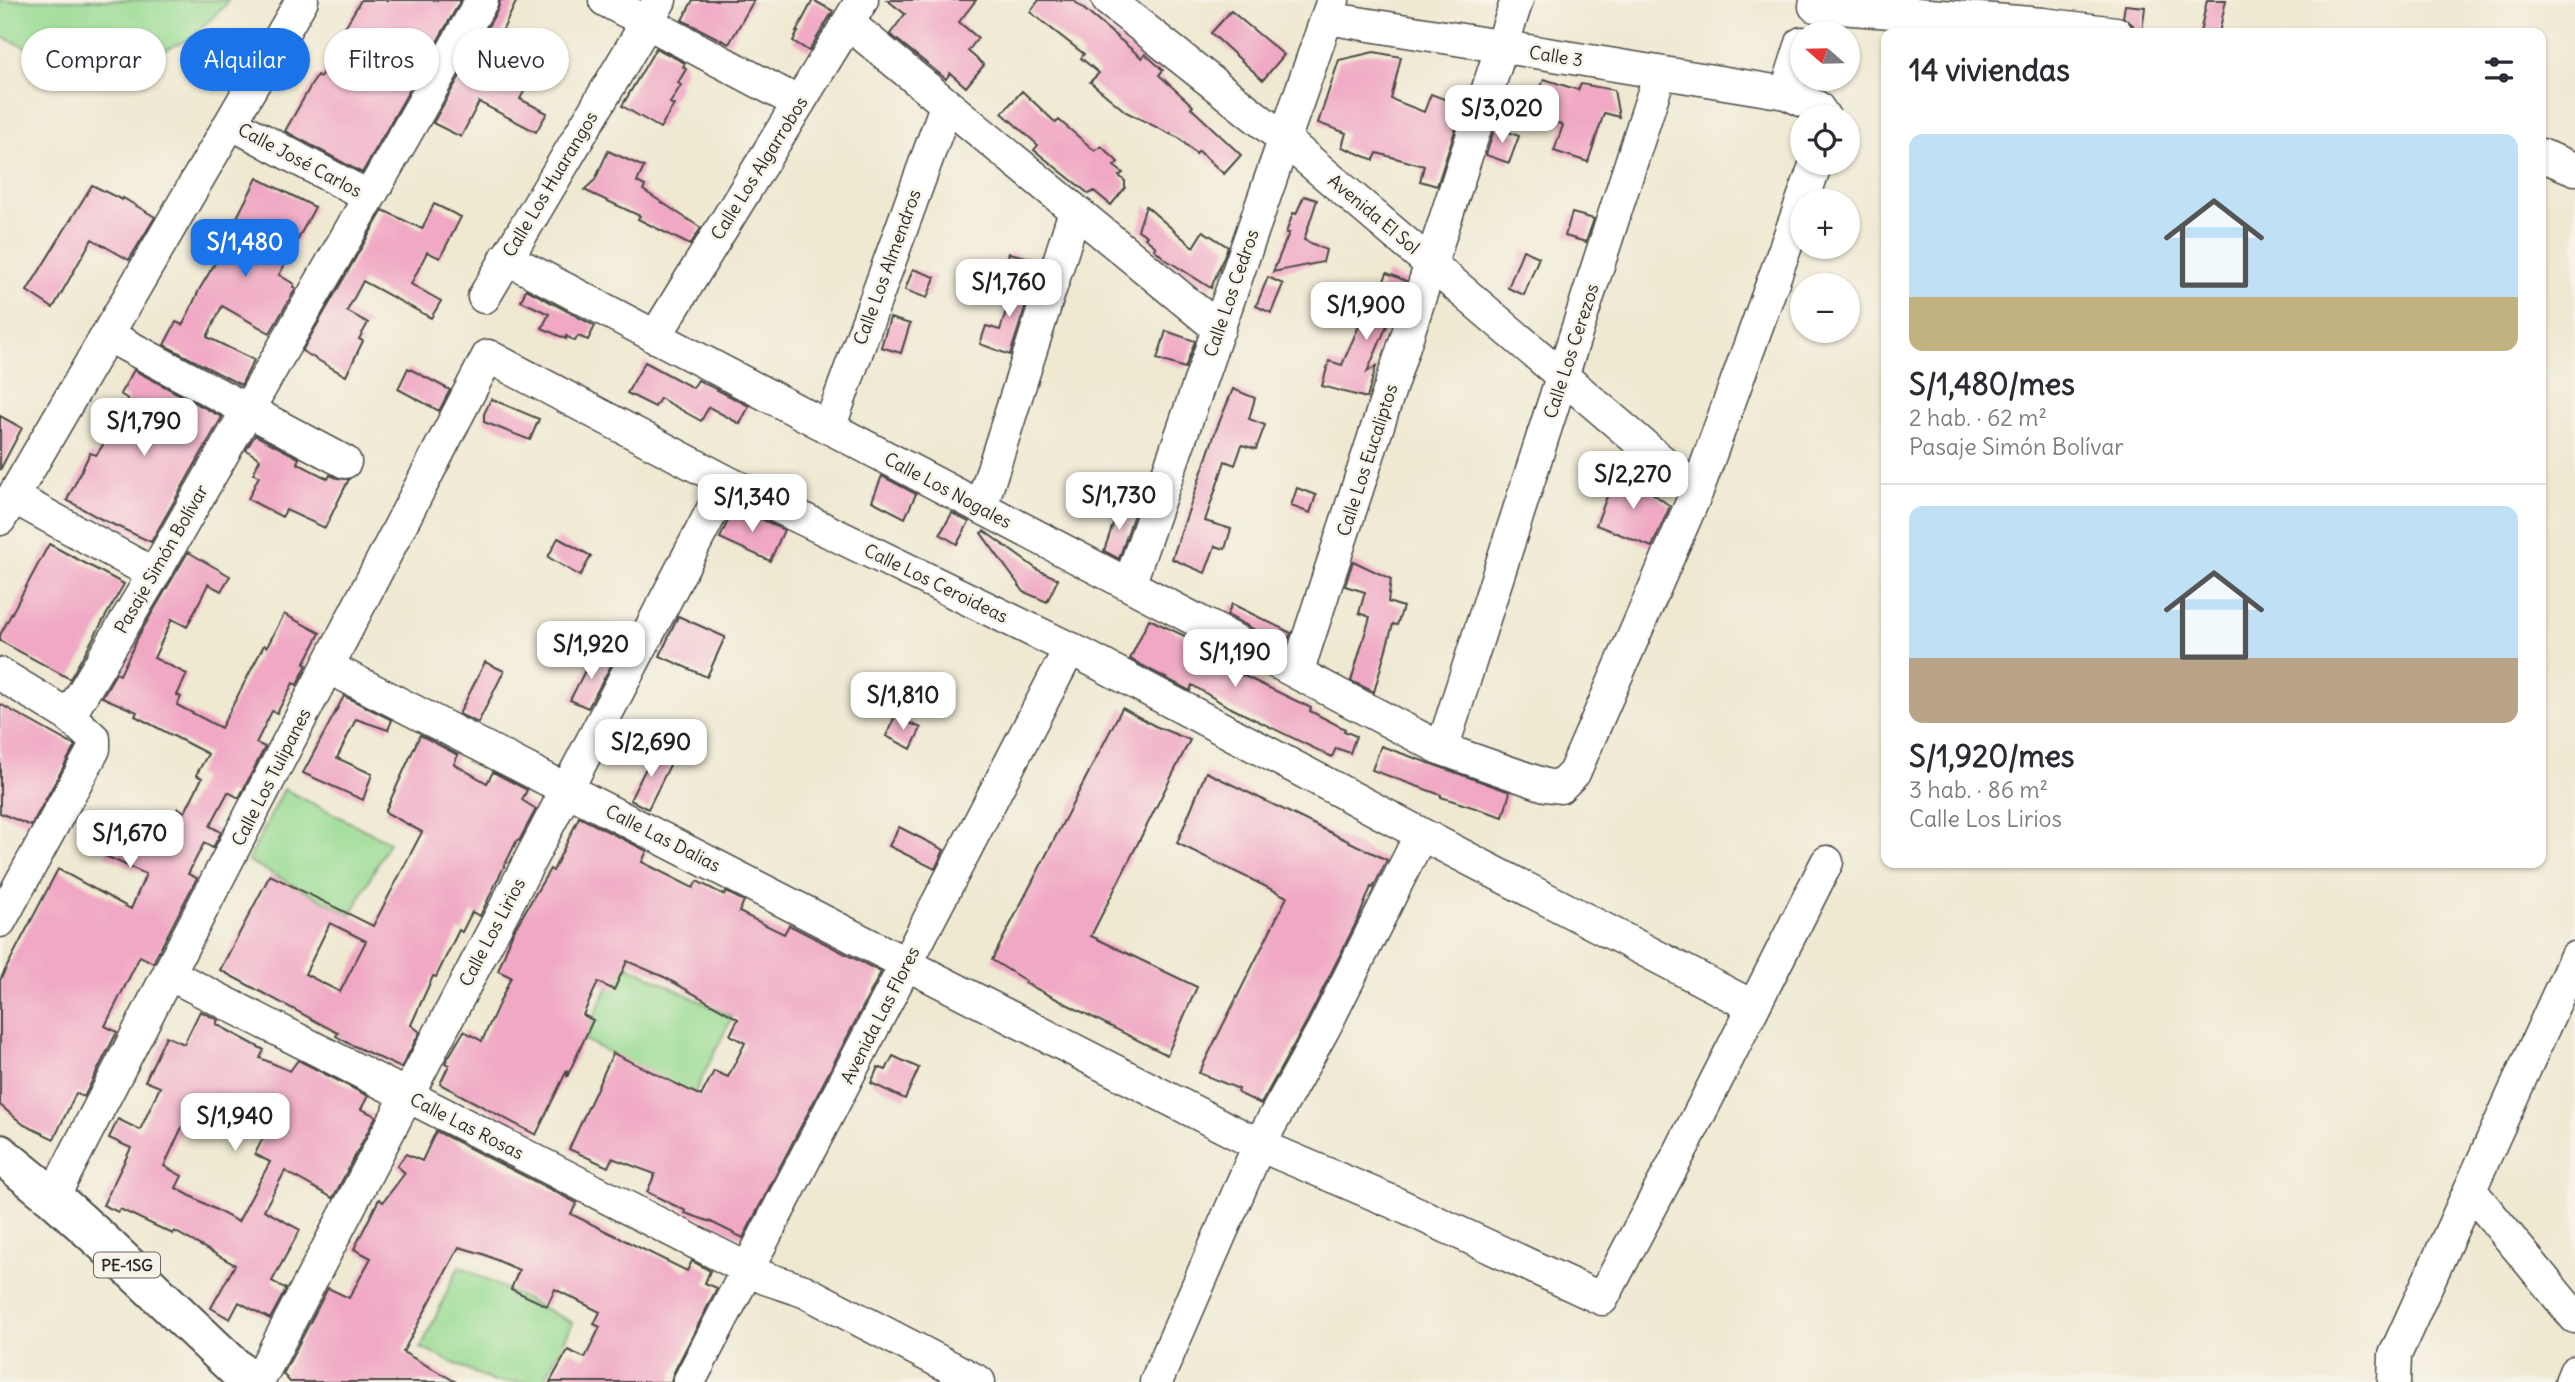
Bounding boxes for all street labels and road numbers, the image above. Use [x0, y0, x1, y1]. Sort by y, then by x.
street label: Calle 3 [1527, 40, 1585, 72]
street label: Calle Los Algarrobos [706, 92, 812, 244]
street label: Calle Los Huarangos [497, 107, 603, 261]
street label: Calle José Carlos [234, 118, 366, 202]
street label: Avenida El Sol [1323, 169, 1425, 259]
street label: Calle Los Almendros [848, 186, 926, 348]
street label: Calle Los Cedros [1198, 226, 1264, 360]
street label: Calle Los Cerezos [1538, 281, 1604, 421]
street label: Calle Los Eucaliptos [1332, 381, 1402, 539]
street label: Calle Los Nogales [880, 447, 1016, 533]
street label: Pasaje Simón Bolívar [109, 480, 213, 638]
street label: Calle Los Ceroideas [860, 538, 1012, 628]
street label: Calle Los Tulipanes [226, 704, 316, 850]
street label: Calle Las Dalias [602, 799, 724, 877]
street label: Calle Los Lirios [454, 874, 530, 990]
street label: Avenida Las Flores [835, 943, 925, 1087]
street label: Calle Las Rosas [406, 1087, 528, 1165]
road number: PE-1SG [94, 1252, 160, 1278]

